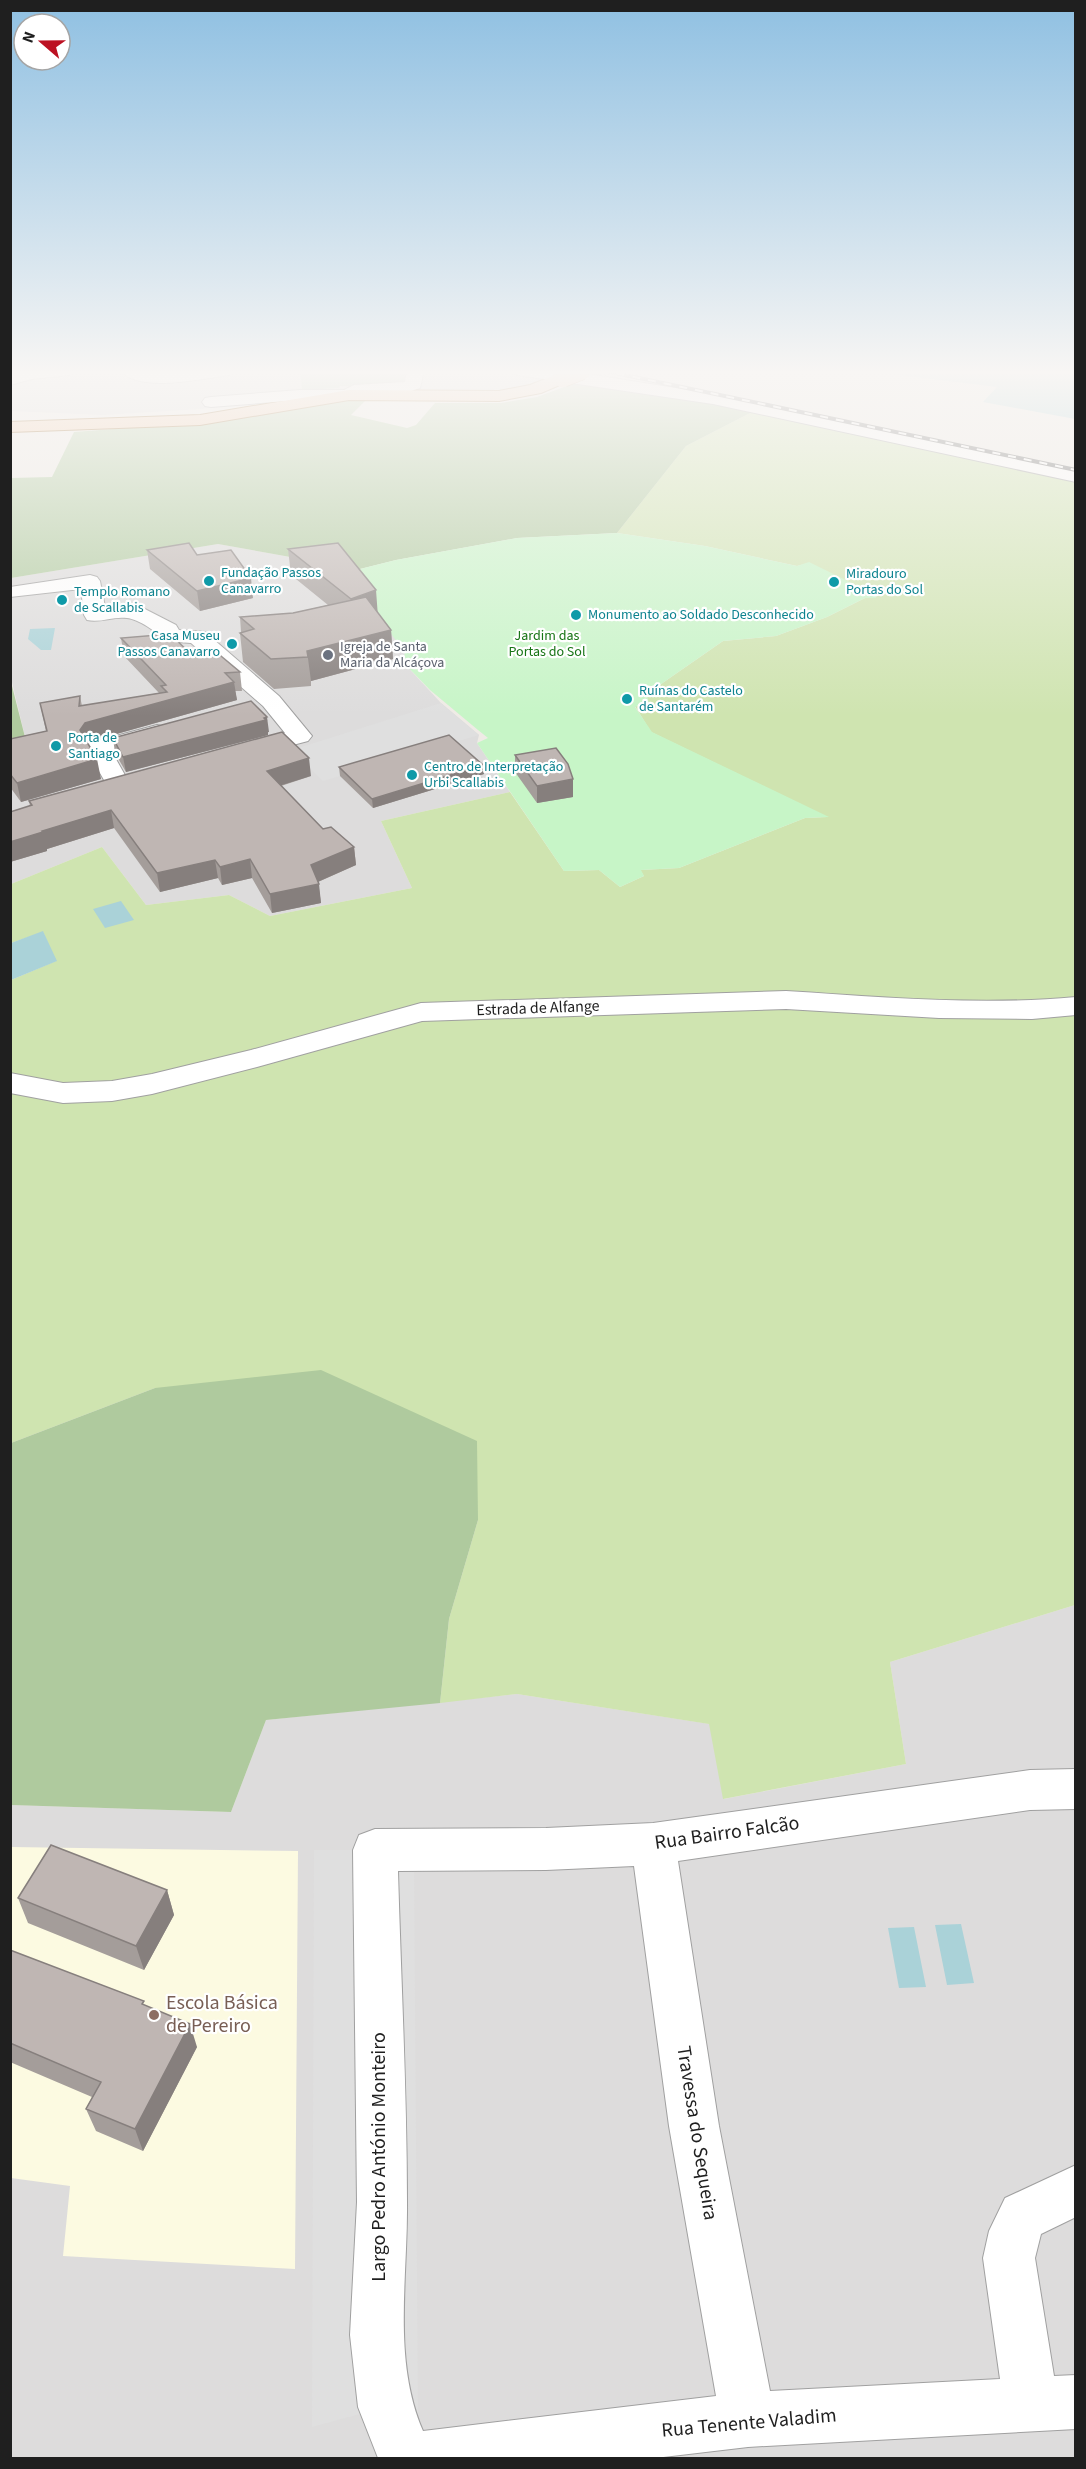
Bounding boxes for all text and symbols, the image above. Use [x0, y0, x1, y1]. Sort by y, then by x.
north arrow [12, 12, 72, 72]
text: N [17, 28, 41, 46]
place label: Fundação Passos Canavarro [221, 563, 321, 599]
place label: Miradouro Portas do Sol [846, 564, 923, 600]
marker: Fundação Passos Canavarro [202, 574, 216, 588]
marker: Miradouro Portas do Sol [827, 575, 841, 589]
place label: Templo Romano de Scallabis [74, 582, 170, 618]
marker: Templo Romano de Scallabis [55, 593, 69, 607]
place label: Monumento ao Soldado Desconhecido [588, 605, 814, 625]
marker: Monumento ao Soldado Desconhecido [569, 608, 583, 622]
place label: Casa Museu Passos Canavarro [117, 626, 220, 662]
park label: Jardim das Portas do Sol [509, 626, 586, 662]
marker: Casa Museu Passos Canavarro [225, 637, 239, 651]
place label: Igreja de Santa Maria da Alcáçova [340, 637, 444, 673]
marker: Igreja de Santa Maria da Alcáçova [321, 648, 335, 662]
place label: Ruínas do Castelo de Santarém [639, 681, 743, 717]
marker: Ruínas do Castelo de Santarém [620, 692, 634, 706]
place label: Porta de Santiago [68, 728, 120, 764]
marker: Porta de Santiago [49, 739, 63, 753]
place label: Centro de Interpretação Urbi Scallabis [424, 757, 563, 793]
marker: Centro de Interpretação Urbi Scallabis [405, 768, 419, 782]
street label: Estrada de Alfange [476, 995, 600, 1021]
street label: Rua Bairro Falcão [653, 1809, 801, 1857]
place label: Escola Básica de Pereiro [166, 1989, 278, 2040]
marker: Escola Básica de Pereiro [147, 2008, 161, 2022]
street label: Largo Pedro António Monteiro [365, 2032, 393, 2282]
street label: Travessa do Sequeira [669, 2044, 725, 2222]
street label: Rua Tenente Valadim [660, 2401, 838, 2445]

